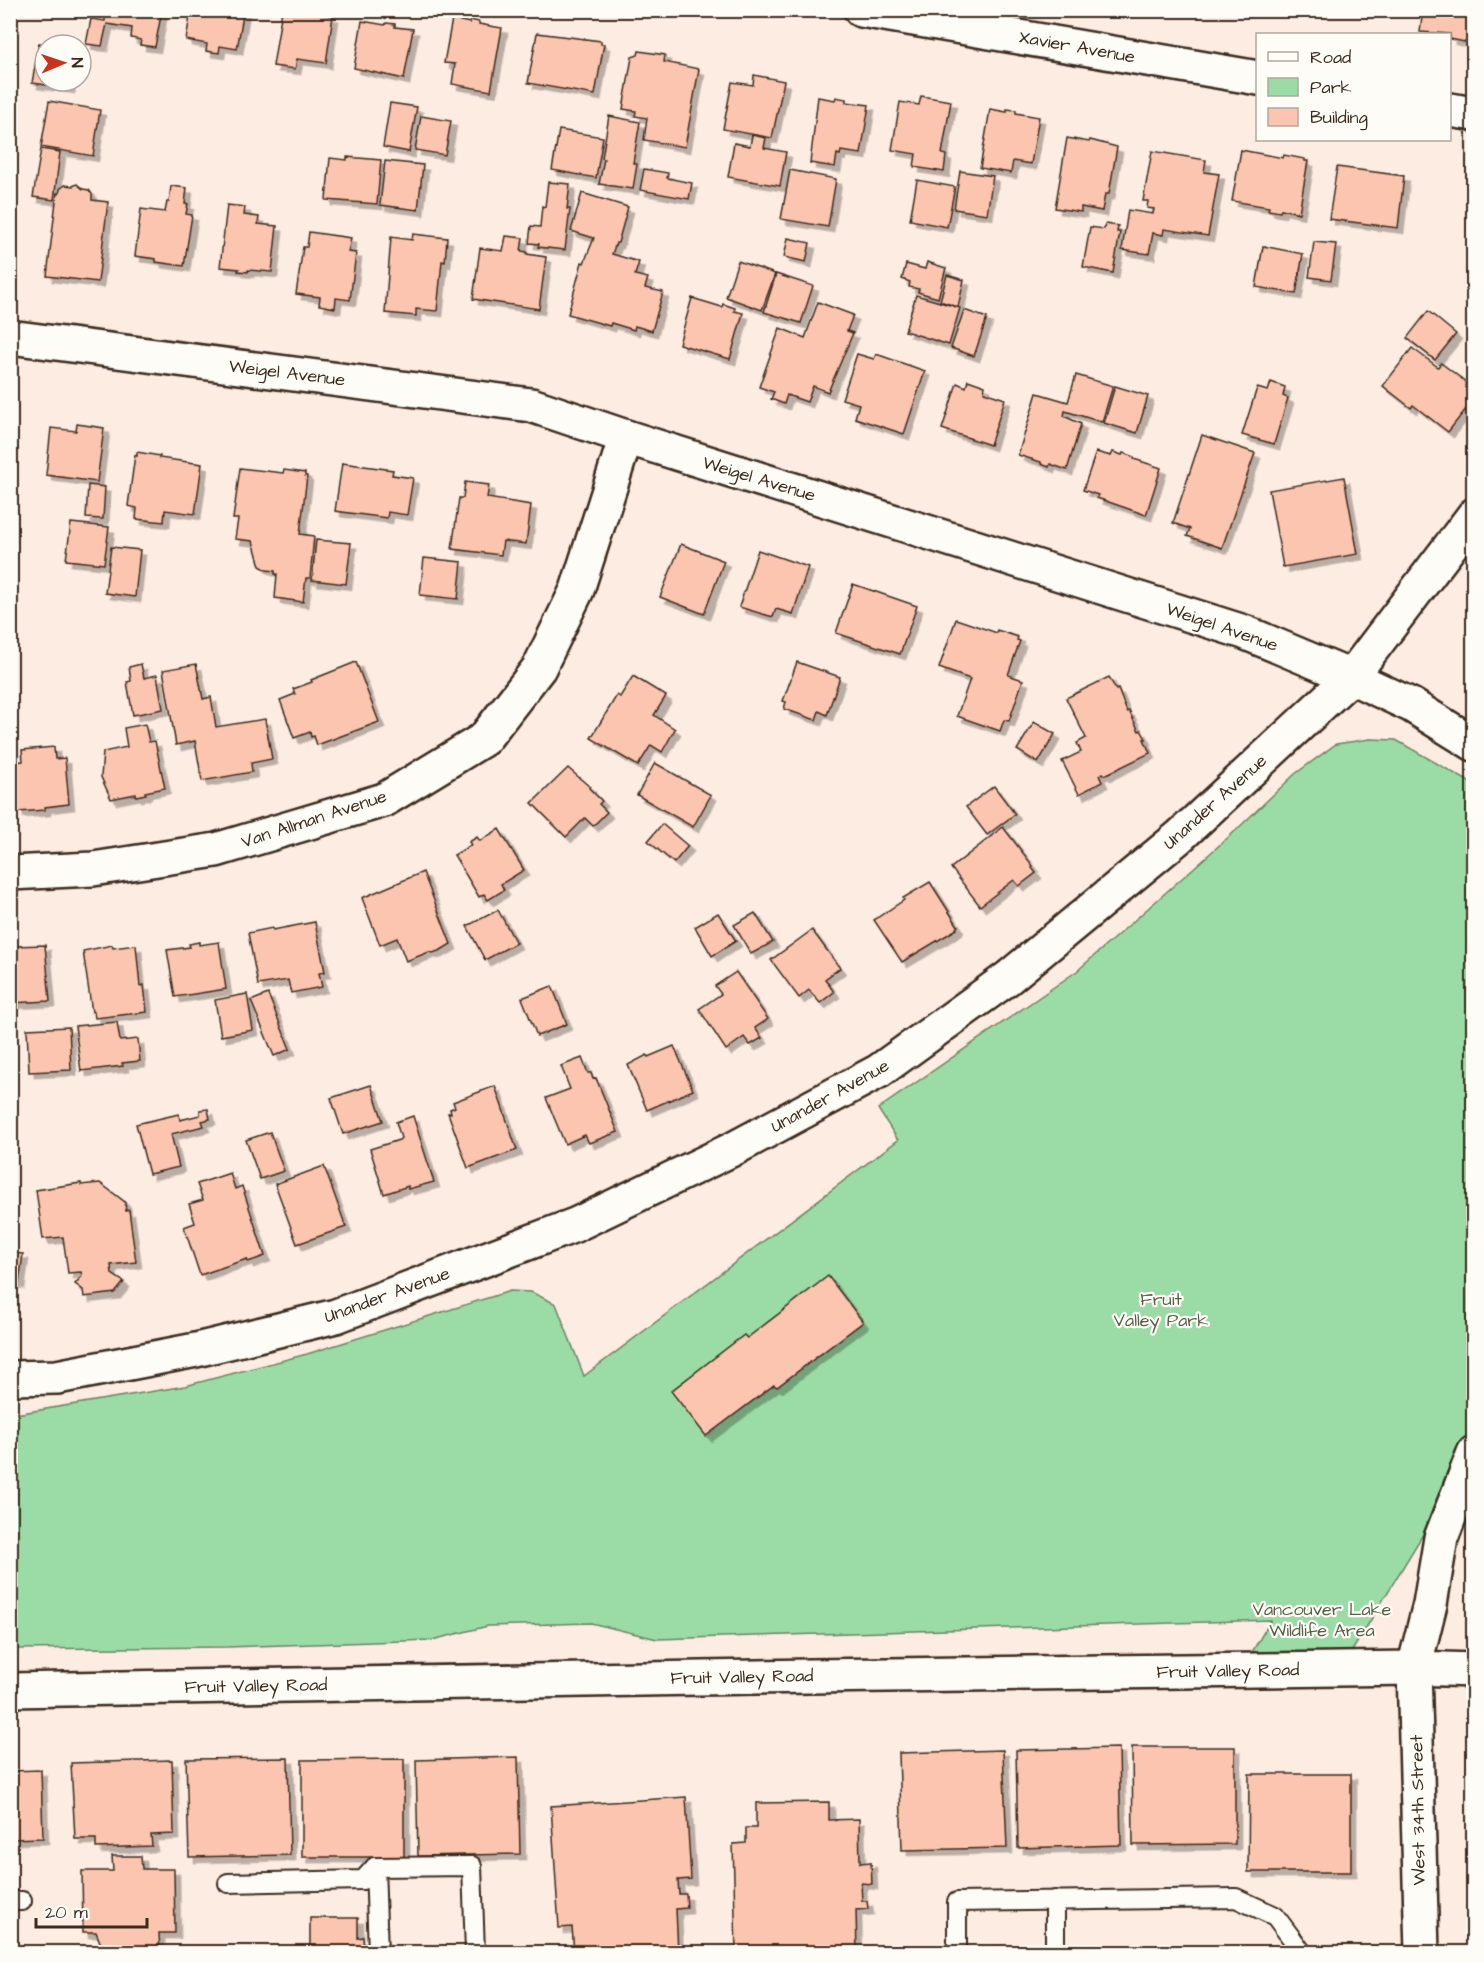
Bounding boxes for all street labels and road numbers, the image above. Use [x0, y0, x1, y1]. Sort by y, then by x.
street label: Xavier Avenue [1017, 24, 1137, 70]
street label: Weigel Avenue [227, 353, 347, 394]
street label: Weigel Avenue [699, 450, 819, 509]
street label: Weigel Avenue [1162, 596, 1282, 659]
street label: Unander Avenue [1158, 748, 1273, 855]
street label: Van Allman Avenue [238, 784, 390, 854]
street label: Unander Avenue [766, 1053, 894, 1139]
street label: Unander Avenue [321, 1261, 453, 1329]
street label: Fruit Valley Road [1156, 1657, 1300, 1686]
street label: Fruit Valley Road [670, 1663, 814, 1692]
street label: Fruit Valley Road [184, 1672, 328, 1701]
street label: West 34th Street [1404, 1734, 1432, 1885]

